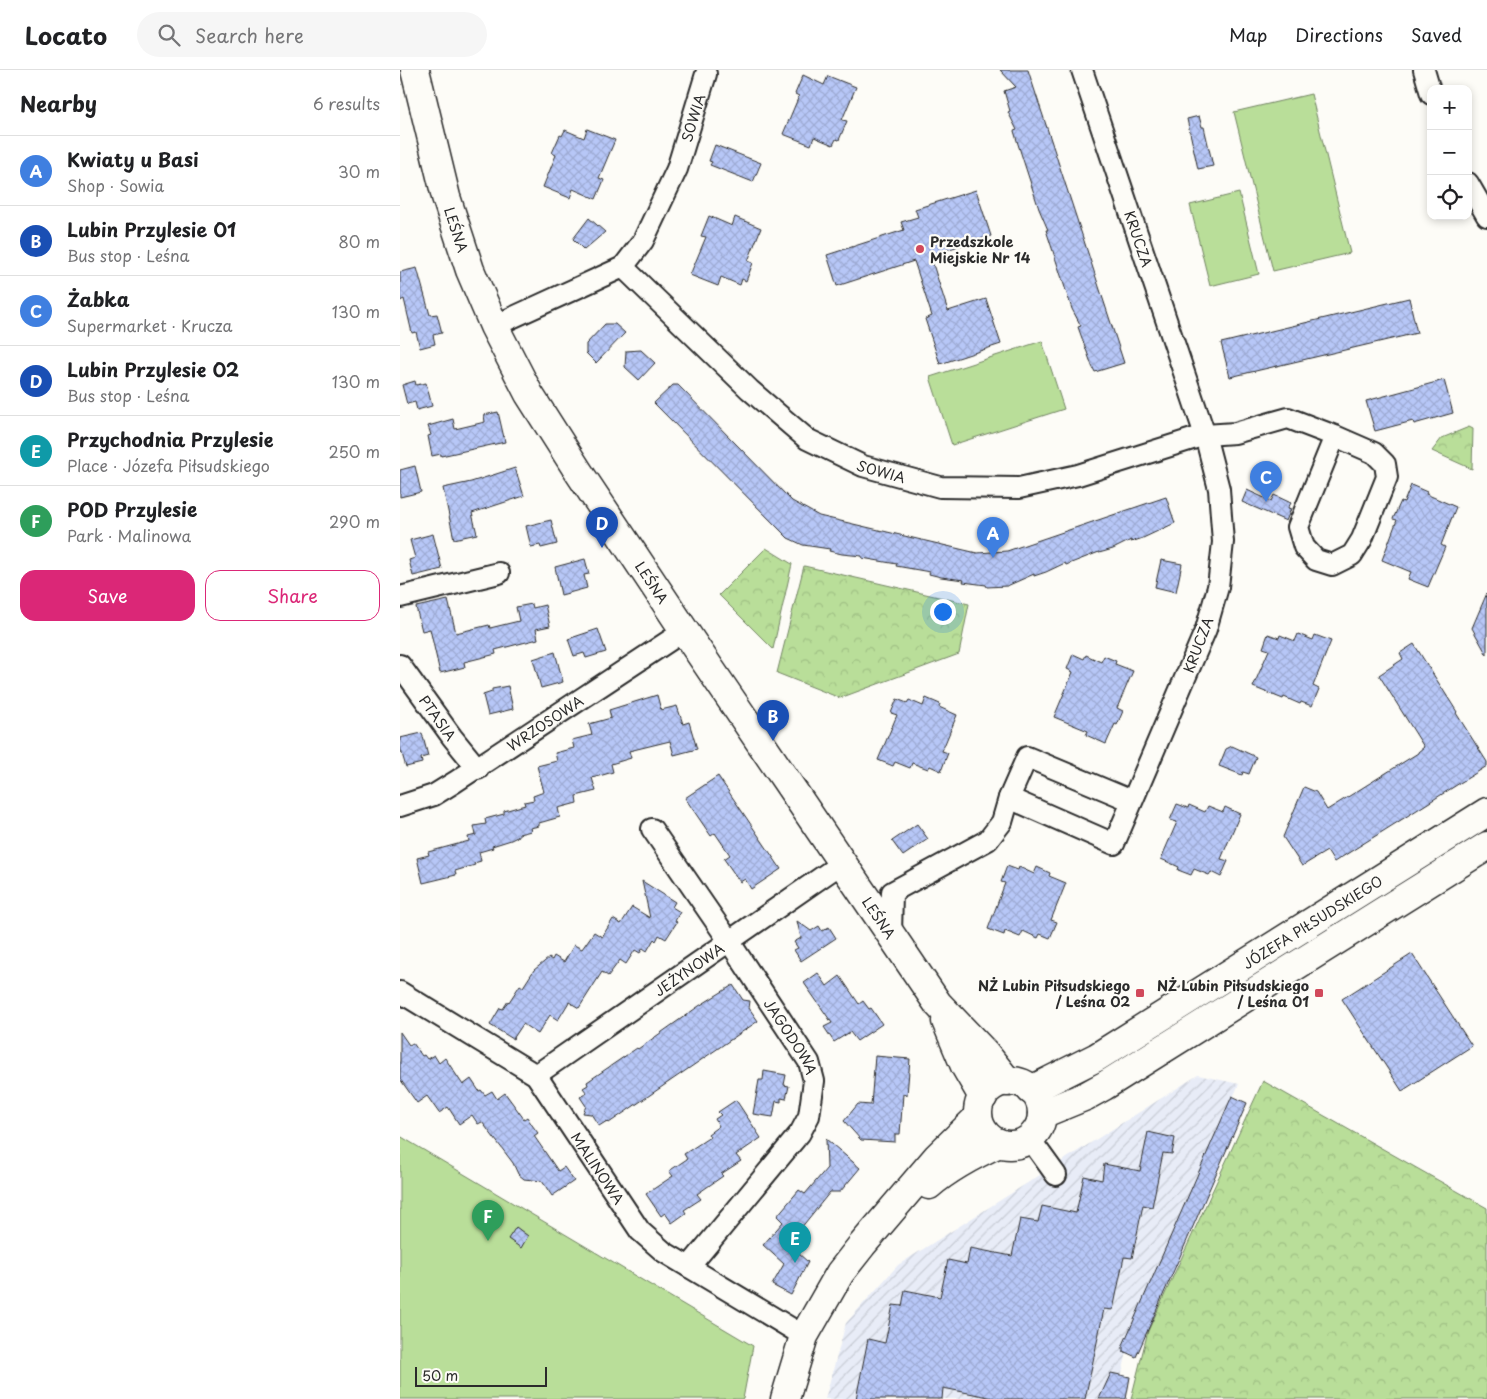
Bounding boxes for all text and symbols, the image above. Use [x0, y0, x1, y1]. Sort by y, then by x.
search box [137, 12, 487, 57]
text: Locato [25, 17, 107, 53]
icon: search [155, 21, 183, 49]
text: Search here [195, 21, 304, 49]
text: Map [1229, 21, 1267, 48]
text: Directions [1295, 21, 1383, 48]
text: Saved [1411, 21, 1462, 48]
map controls [1427, 85, 1472, 220]
button: + [1427, 85, 1472, 130]
text: Nearby [20, 87, 97, 119]
text: 6 results [313, 91, 380, 115]
street label: SOWIA [675, 91, 710, 144]
button: − [1427, 130, 1472, 175]
text: Kwiaty u Basi [67, 145, 199, 173]
text: A [30, 159, 42, 183]
text: 30 m [338, 159, 380, 183]
text: Shop · Sowia [67, 173, 164, 197]
button: locate [1427, 175, 1472, 220]
street label: LEŚNA [439, 204, 474, 255]
street label: KRUCZA [1120, 208, 1158, 270]
text: Lubin Przylesie 01 [67, 215, 236, 243]
text: B [31, 229, 41, 253]
text: 80 m [338, 229, 380, 253]
place label: Przedszkole Miejskie Nr 14 [930, 231, 1031, 268]
text: Bus stop · Leśna [67, 243, 189, 267]
marker: Przedszkole Miejskie Nr 14 [914, 243, 926, 255]
text: Żabka [67, 285, 130, 313]
text: C [30, 299, 42, 323]
text: 130 m [332, 299, 380, 323]
text: Supermarket · Krucza [67, 313, 233, 337]
text: Lubin Przylesie 02 [67, 355, 239, 383]
text: D [30, 369, 42, 393]
text: 130 m [332, 369, 380, 393]
text: Bus stop · Leśna [67, 383, 189, 407]
text: Przychodnia Przylesie [67, 425, 274, 453]
text: E [31, 439, 41, 463]
text: 250 m [329, 439, 380, 463]
text: Place · Józefa Piłsudskiego [67, 453, 270, 477]
street label: SOWIA [853, 454, 908, 488]
pin: C [1250, 461, 1282, 502]
text: POD Przylesie [67, 495, 197, 523]
pin: D [586, 507, 618, 548]
text: F [31, 509, 41, 533]
text: 290 m [329, 509, 380, 533]
pin: A [977, 517, 1009, 558]
text: Park · Malinowa [67, 523, 191, 547]
street label: LEŚNA [630, 557, 674, 608]
button: Save [20, 570, 195, 621]
button: Share [205, 570, 380, 621]
your location [930, 599, 956, 625]
street label: KRUCZA [1178, 614, 1218, 676]
street label: WRZOSOWA [502, 690, 587, 756]
street label: PTASIA [414, 691, 462, 745]
pin: B [757, 700, 789, 741]
street label: JÓZEFA PIŁSUDSKIEGO [1238, 870, 1386, 974]
street label: LEŚNA [857, 892, 901, 943]
street label: JEŻYNOWA [650, 937, 728, 1001]
place label: NŻ Lubin Piłsudskiego / Leśna 02 [978, 975, 1130, 1012]
place label: NŻ Lubin Piłsudskiego / Leśna 01 [1157, 975, 1309, 1012]
marker: NŻ Lubin Piłsudskiego / Leśna 02 [1134, 987, 1146, 999]
marker: NŻ Lubin Piłsudskiego / Leśna 01 [1313, 987, 1325, 999]
street label: JAGODOWA [759, 994, 822, 1077]
street label: MALINOWA [566, 1128, 630, 1208]
pin: F [472, 1200, 504, 1241]
pin: E [779, 1222, 811, 1263]
scale bar [415, 1364, 548, 1387]
text: 50 m [422, 1365, 458, 1386]

